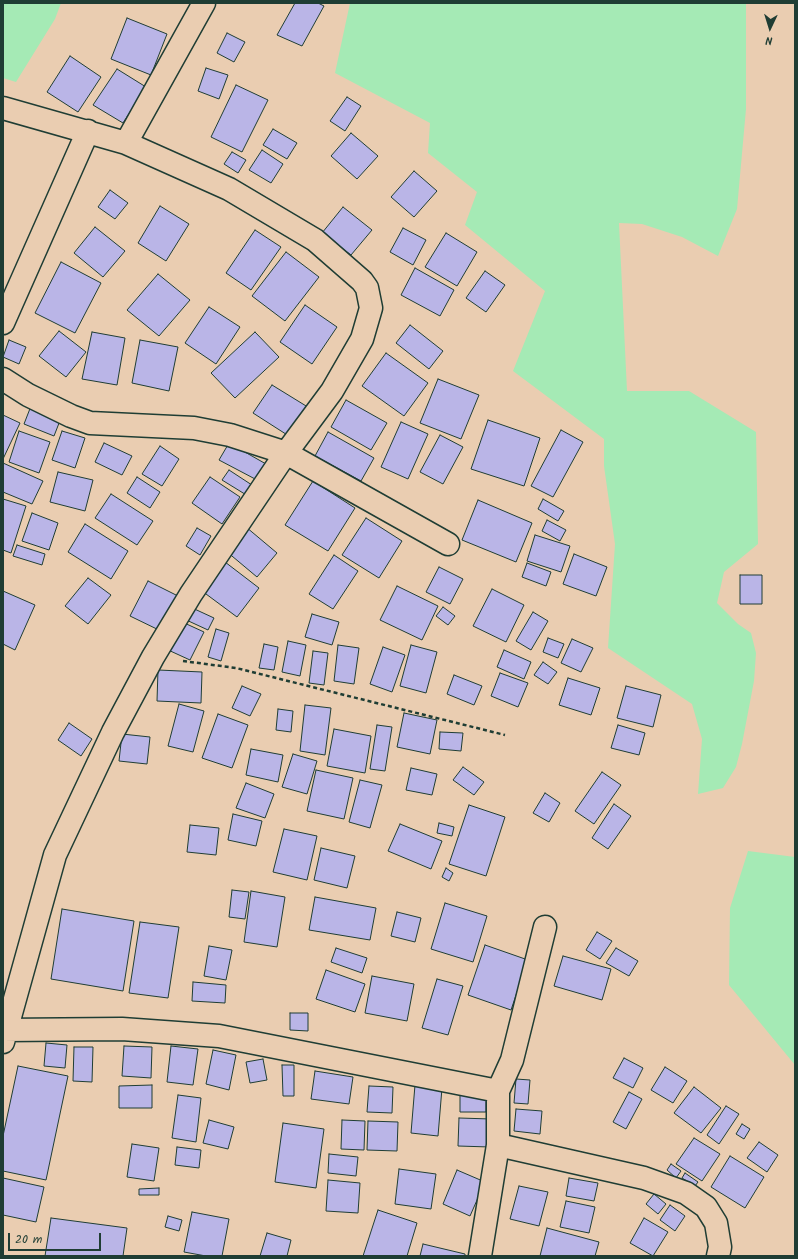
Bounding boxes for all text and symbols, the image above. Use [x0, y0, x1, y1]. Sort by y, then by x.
north arrow [750, 8, 790, 48]
text: N [765, 31, 773, 49]
scale bar [10, 1225, 103, 1251]
text: 20 m [15, 1230, 42, 1249]

